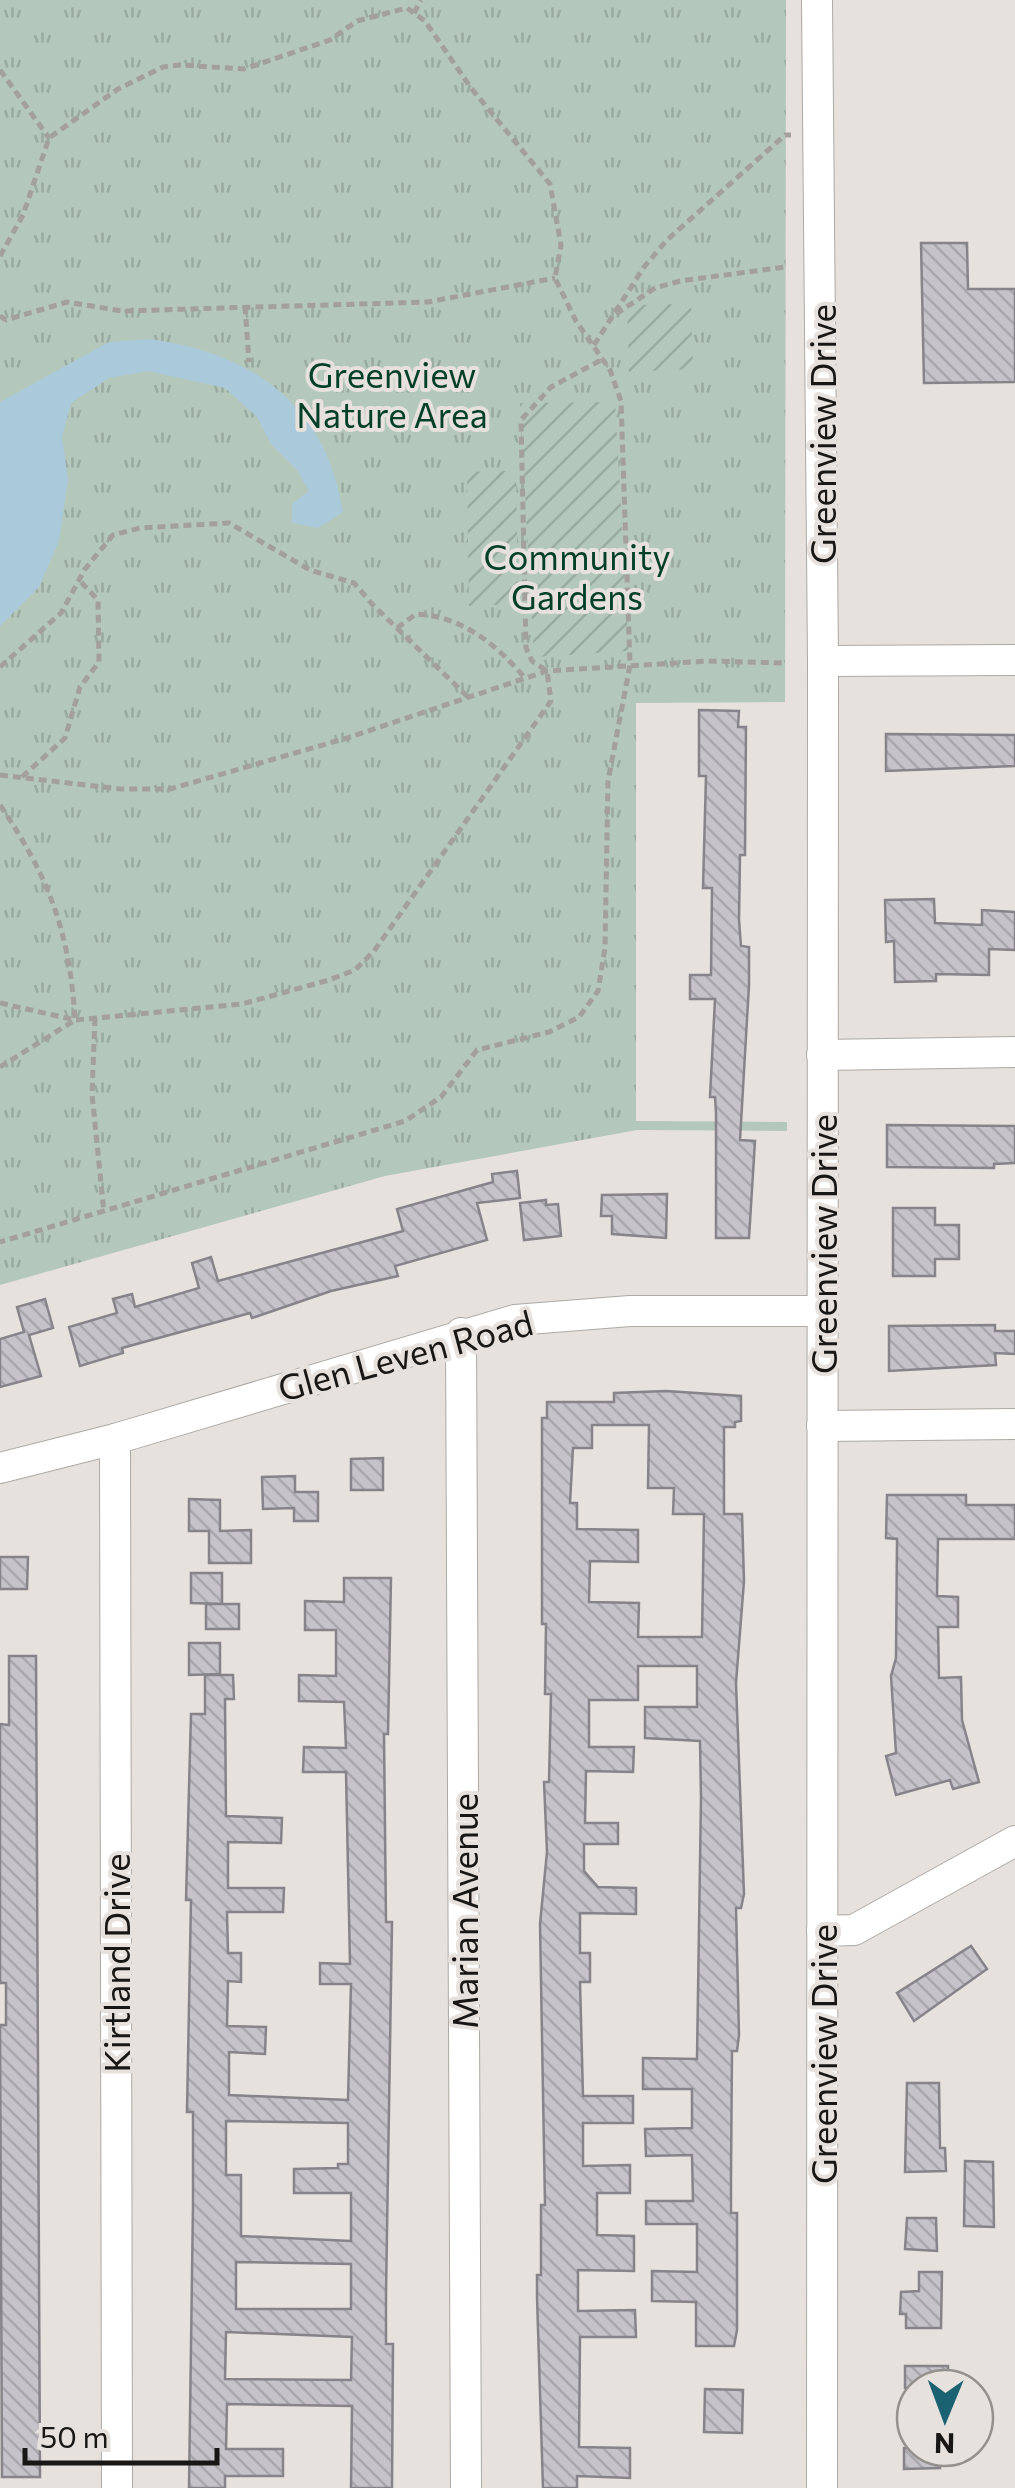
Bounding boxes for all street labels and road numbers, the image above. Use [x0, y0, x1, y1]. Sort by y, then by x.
street label: Greenview Drive [800, 304, 843, 564]
street label: Greenview Drive [801, 1114, 844, 1374]
street label: Glen Leven Road [273, 1299, 537, 1409]
street label: Marian Avenue [442, 1793, 485, 2029]
street label: Kirtland Drive [94, 1853, 137, 2073]
street label: Greenview Drive [801, 1924, 844, 2184]

